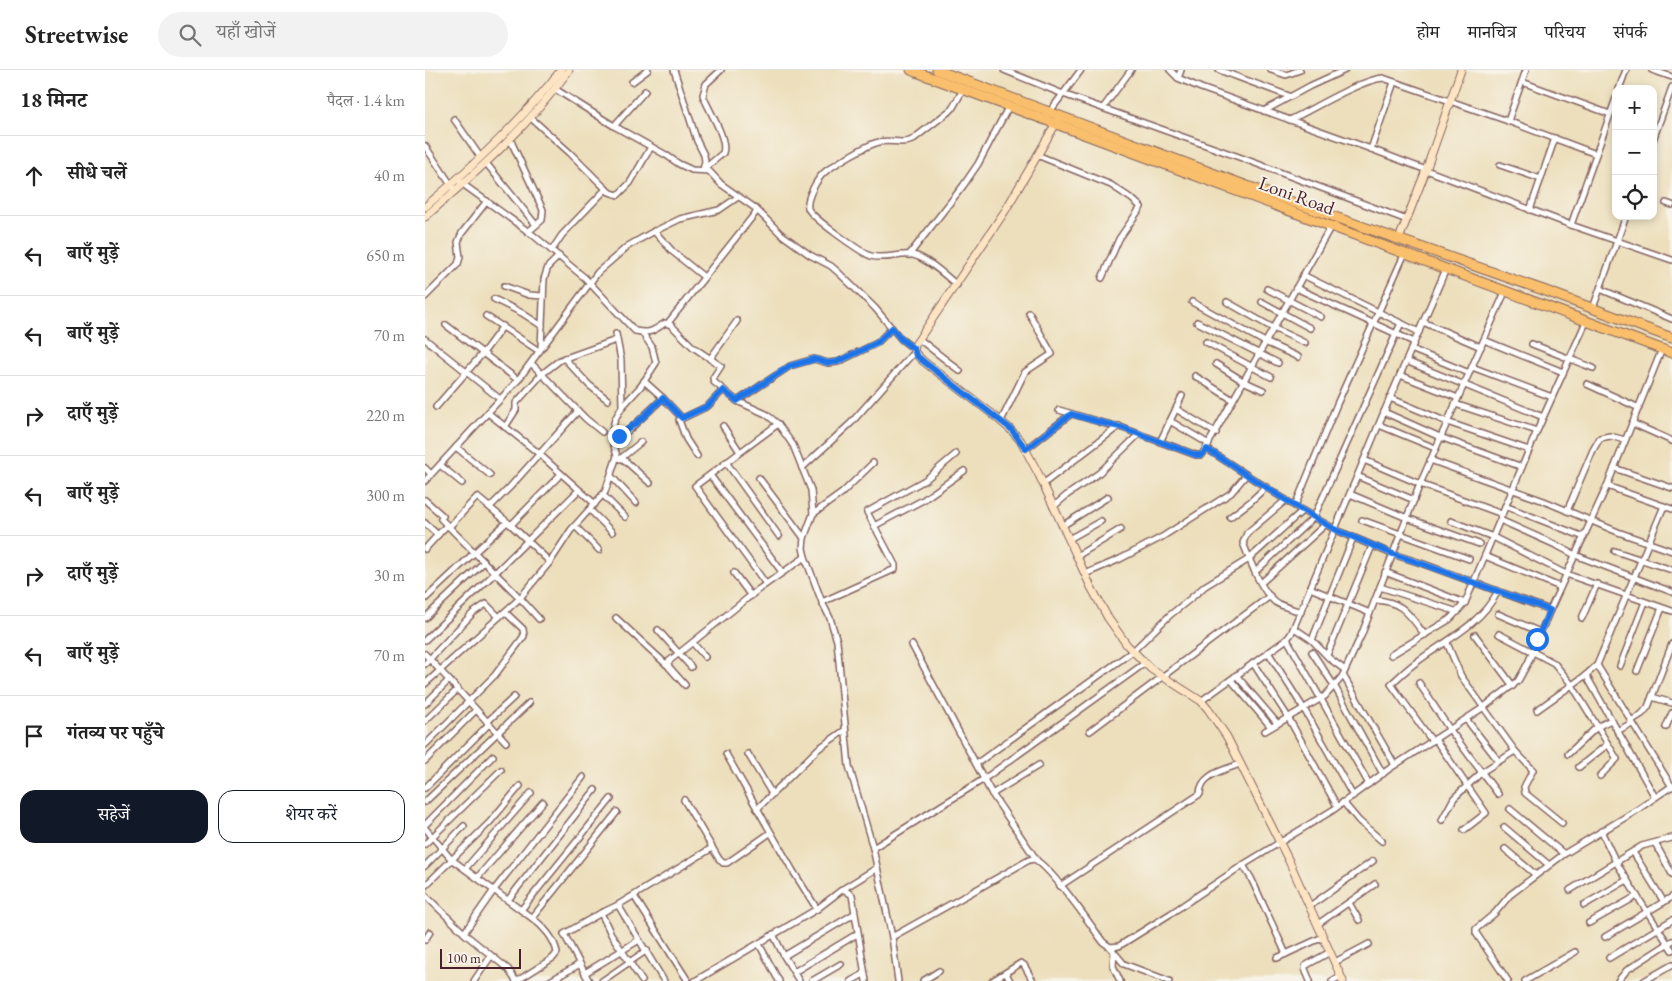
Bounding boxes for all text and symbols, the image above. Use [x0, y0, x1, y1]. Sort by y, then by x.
search box [158, 12, 508, 57]
text: Streetwise [25, 19, 128, 50]
text: यहाँ खोजें [216, 19, 276, 44]
text: होम [1417, 20, 1440, 43]
text: मानचित्र [1468, 20, 1516, 43]
text: परिचय [1544, 20, 1585, 43]
text: संपर्क [1613, 20, 1647, 43]
icon: search [176, 21, 204, 49]
map controls [1612, 85, 1657, 220]
button: + [1612, 85, 1657, 130]
text: 18 मिनट [20, 86, 87, 113]
text: पैदल · 1.4 km [327, 90, 405, 111]
button: − [1612, 130, 1657, 175]
text: सीधे चलें [67, 160, 127, 185]
icon: ahead [20, 162, 48, 190]
text: 40 m [374, 165, 405, 186]
street label: Loni Road [1256, 170, 1338, 221]
button: locate [1612, 175, 1657, 220]
text: बाएँ मुड़ें [67, 240, 119, 265]
icon: left [20, 242, 48, 270]
text: 650 m [366, 245, 405, 266]
text: बाएँ मुड़ें [67, 320, 119, 345]
icon: left [20, 322, 48, 350]
text: 70 m [374, 325, 405, 346]
text: दाएँ मुड़ें [67, 400, 118, 425]
icon: right [20, 402, 48, 430]
text: 220 m [366, 405, 405, 426]
route end [608, 425, 631, 448]
text: बाएँ मुड़ें [67, 480, 119, 505]
icon: left [20, 482, 48, 510]
text: 300 m [366, 485, 405, 506]
text: दाएँ मुड़ें [67, 560, 118, 585]
icon: right [20, 562, 48, 590]
text: 30 m [374, 565, 405, 586]
route start [1526, 628, 1549, 651]
text: बाएँ मुड़ें [67, 640, 119, 665]
icon: left [20, 642, 48, 670]
text: 70 m [374, 645, 405, 666]
text: गंतव्य पर पहुँचे [67, 720, 164, 745]
icon: arrive [20, 722, 48, 750]
button: सहेजें [20, 790, 208, 843]
button: शेयर करें [218, 790, 405, 843]
scale bar [440, 946, 521, 969]
text: 100 m [447, 949, 481, 967]

